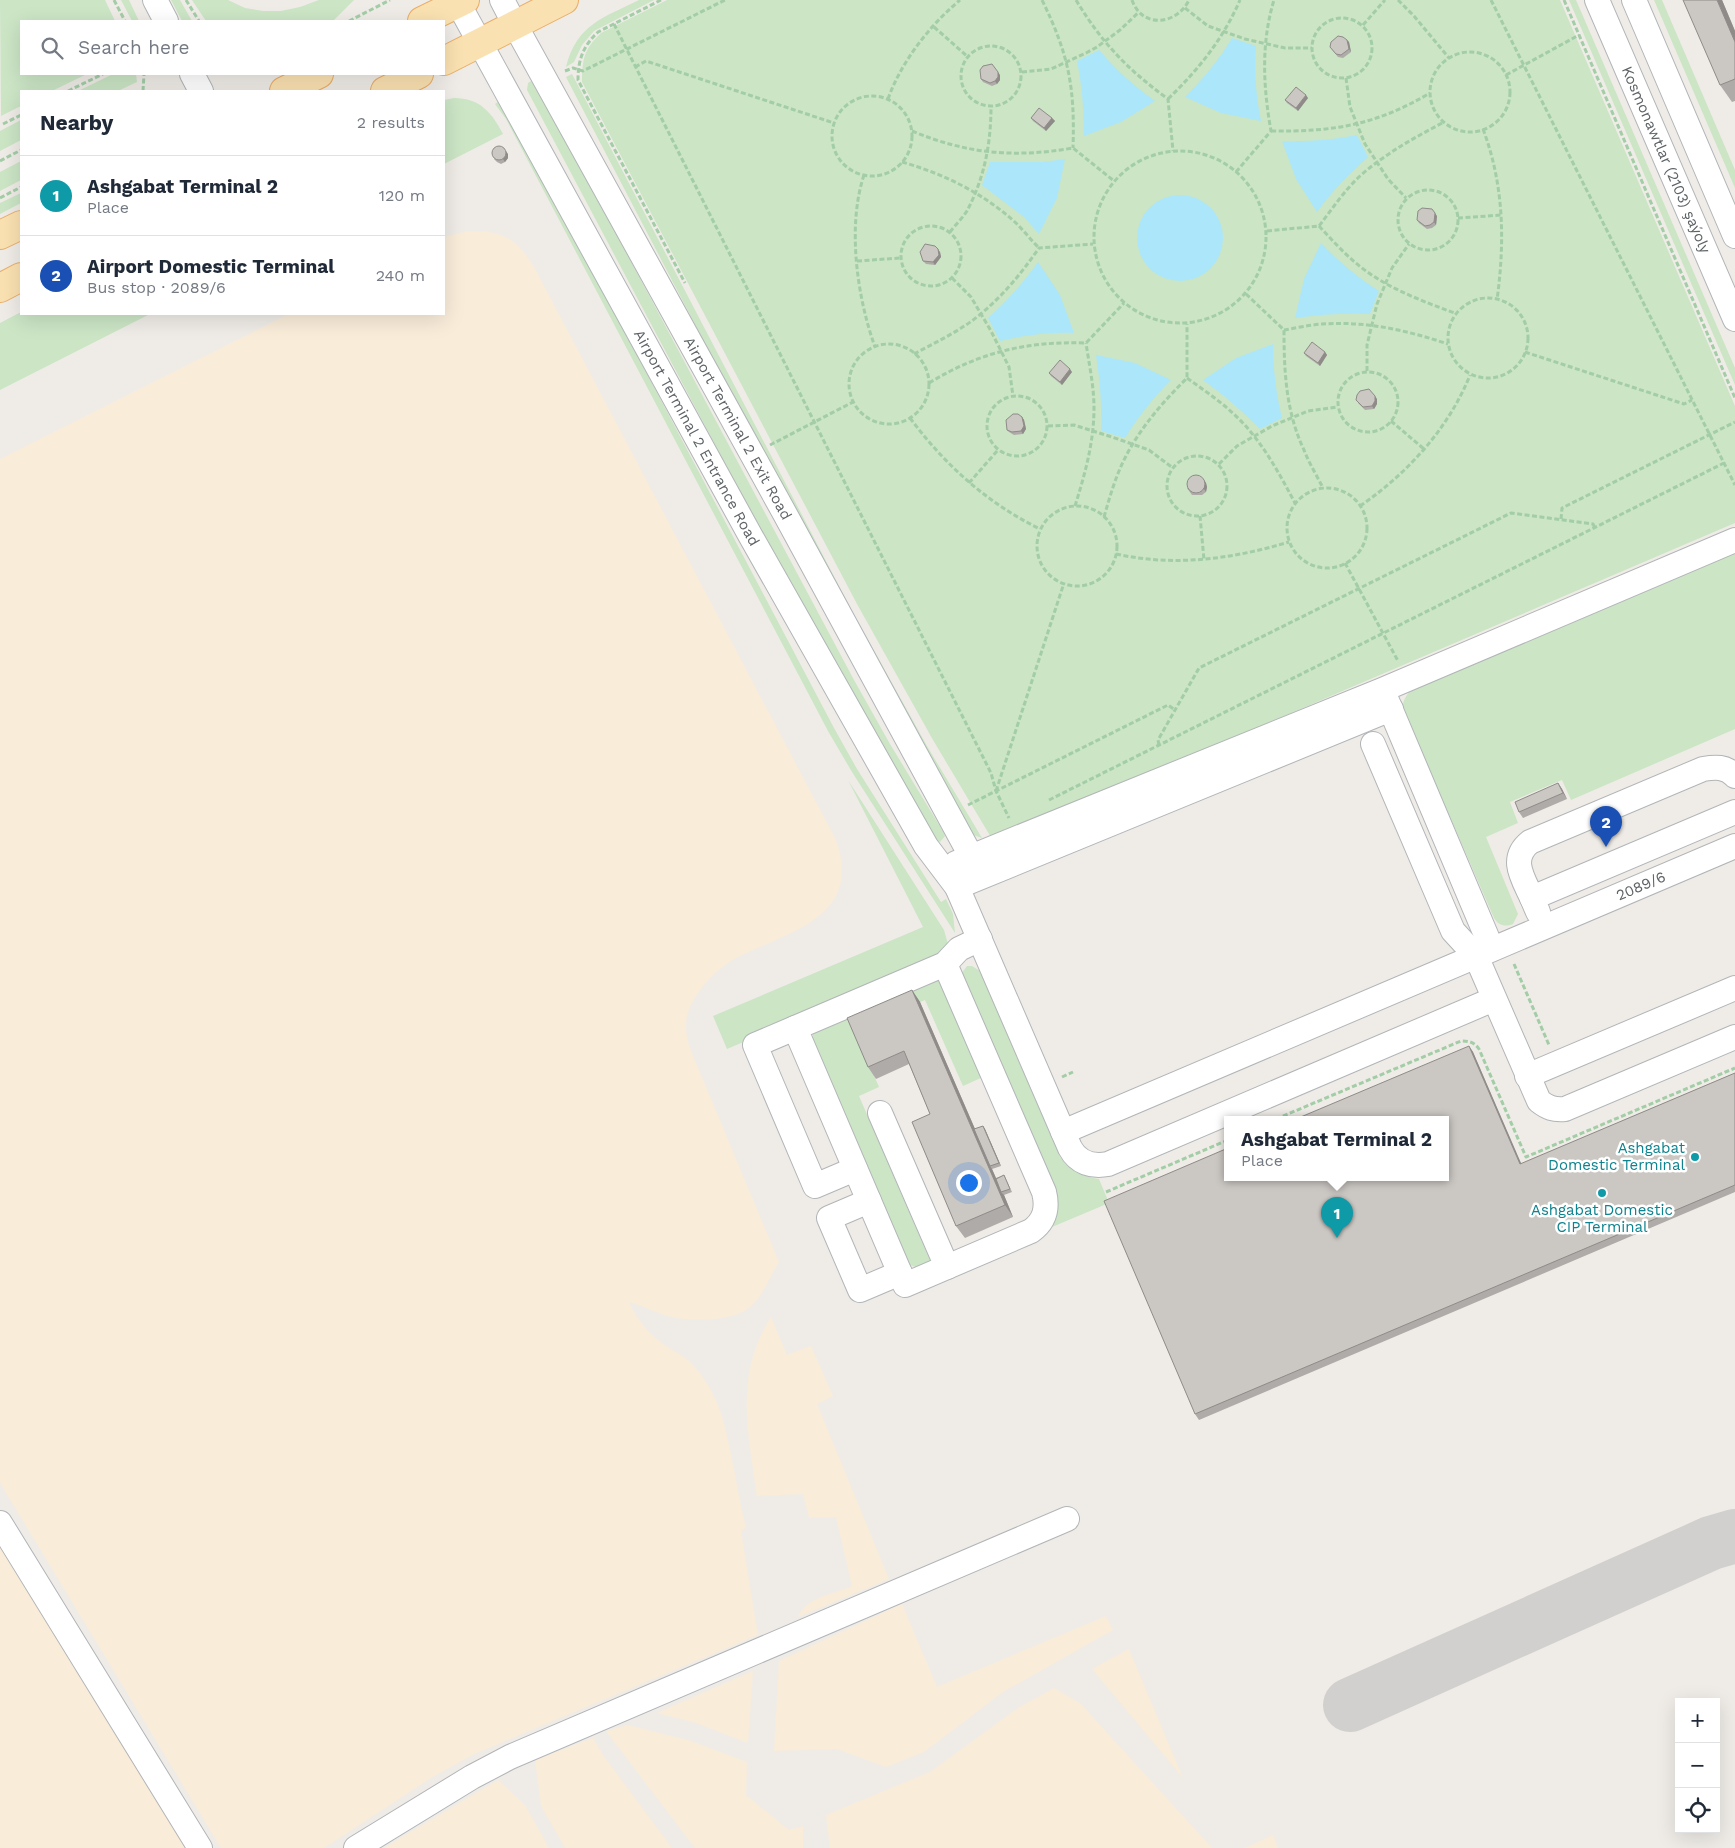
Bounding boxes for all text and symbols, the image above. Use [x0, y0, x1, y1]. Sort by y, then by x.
search box [20, 20, 445, 75]
icon: search [38, 34, 66, 62]
text: Search here [78, 36, 189, 59]
street label: Kosmonawtlar (2103) şaýoly [1618, 63, 1715, 256]
text: Nearby [40, 110, 113, 135]
text: 2 results [357, 113, 425, 132]
text: Ashgabat Terminal 2 [87, 175, 278, 198]
text: 1 [53, 186, 59, 205]
text: 120 m [379, 186, 425, 205]
text: Place [87, 198, 129, 217]
text: Airport Domestic Terminal [87, 255, 335, 278]
text: 2 [51, 266, 61, 285]
text: 240 m [376, 266, 425, 285]
text: Bus stop · 2089/6 [87, 278, 226, 297]
street label: Airport Terminal 2 Entrance Road [630, 326, 763, 549]
street label: Airport Terminal 2 Exit Road [680, 334, 795, 523]
pin: 2 [1590, 806, 1622, 847]
street label: 2089/6 [1613, 868, 1668, 905]
popup [1224, 1116, 1449, 1181]
text: Ashgabat Terminal 2 [1241, 1128, 1432, 1151]
place label: Ashgabat Domestic Terminal [1548, 1139, 1686, 1174]
text: Place [1241, 1151, 1283, 1170]
marker: Ashgabat Domestic Terminal [1689, 1151, 1701, 1163]
your location [956, 1170, 982, 1196]
marker: Ashgabat Domestic CIP Terminal [1596, 1187, 1608, 1199]
pin: 1 [1321, 1197, 1353, 1238]
place label: Ashgabat Domestic CIP Terminal [1531, 1201, 1673, 1236]
map controls [1675, 1698, 1720, 1833]
button: + [1675, 1698, 1720, 1743]
button: − [1675, 1743, 1720, 1788]
button: locate [1675, 1788, 1720, 1833]

